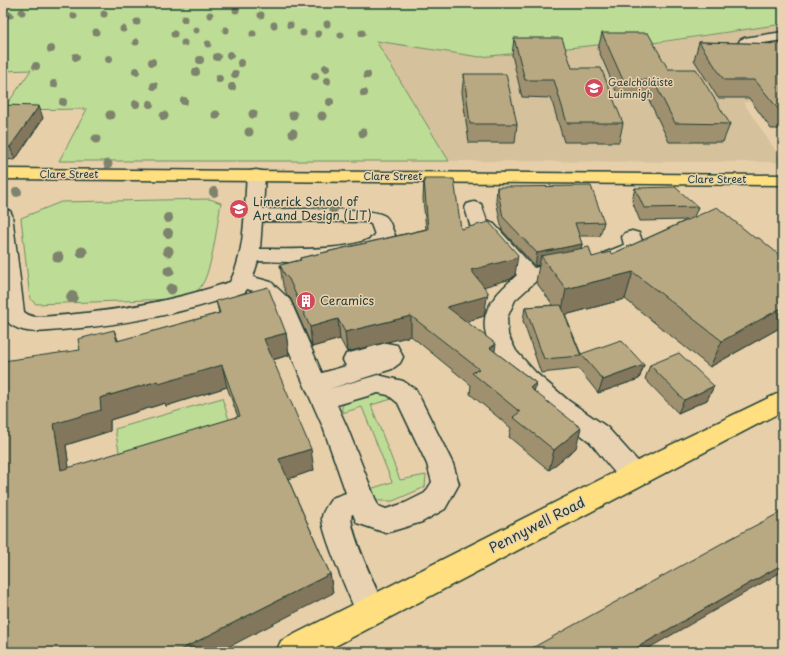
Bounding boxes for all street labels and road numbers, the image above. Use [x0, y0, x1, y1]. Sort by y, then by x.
street label: Clare Street [40, 166, 98, 181]
street label: Clare Street [364, 168, 422, 183]
street label: Clare Street [688, 171, 746, 186]
street label: Pennywell Road [485, 491, 589, 558]

